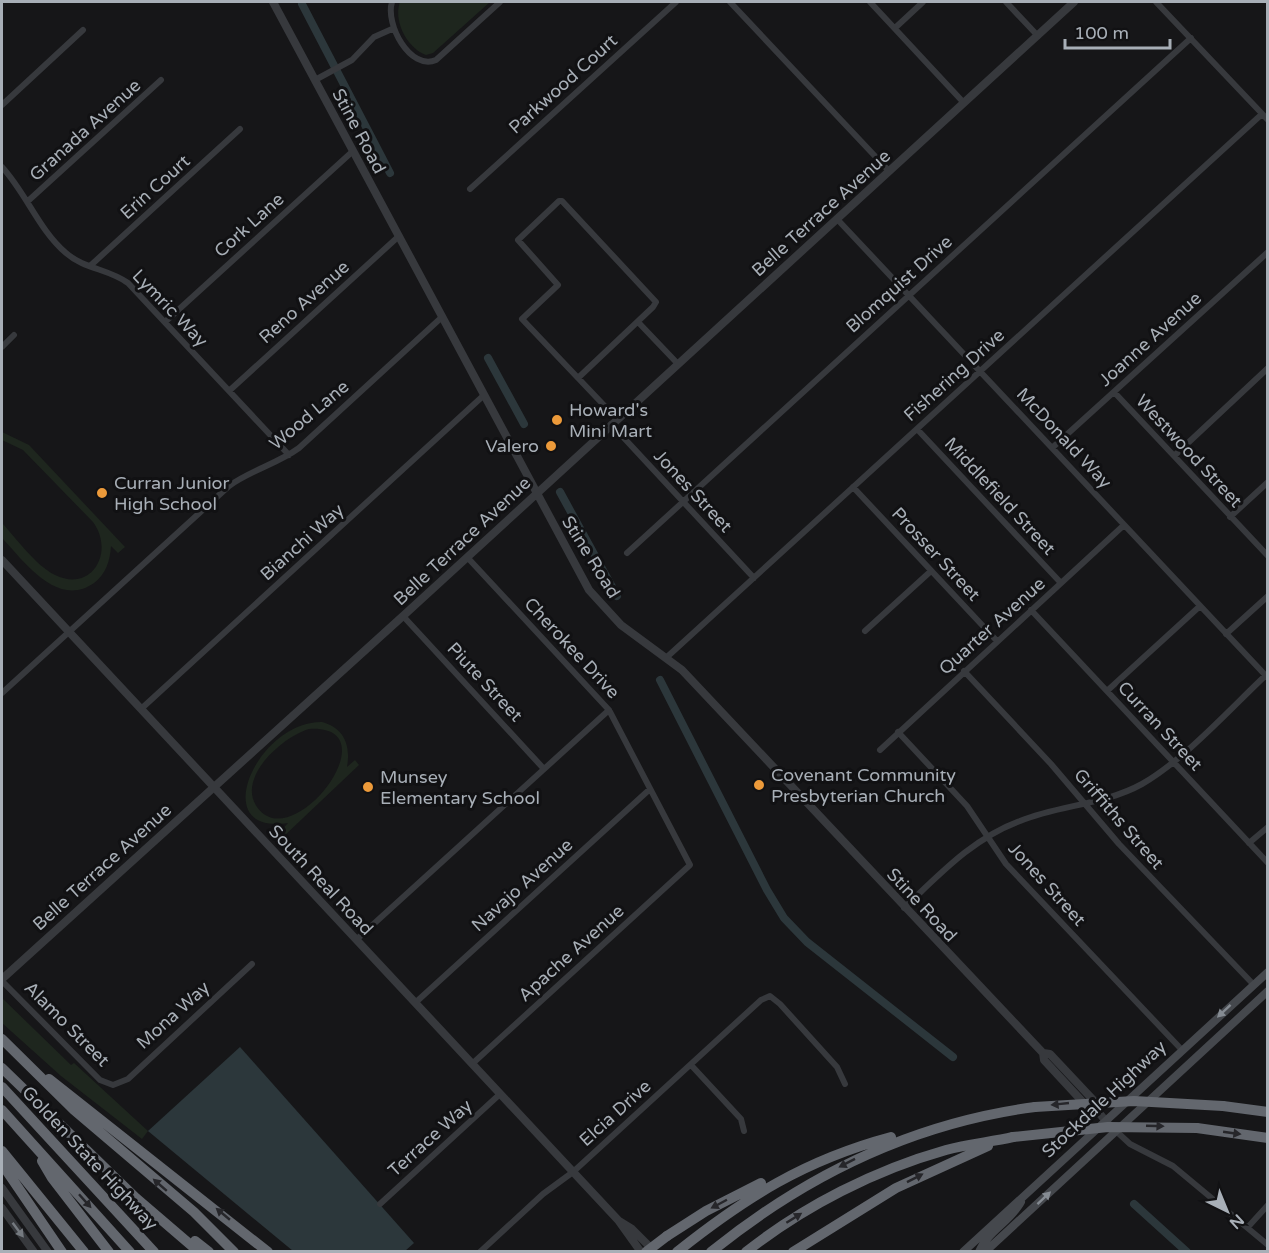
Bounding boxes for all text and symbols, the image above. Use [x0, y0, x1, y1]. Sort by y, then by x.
scale bar [1065, 12, 1170, 50]
text: 100 m [1074, 22, 1129, 44]
street label: Parkwood Court [504, 29, 622, 138]
street label: Granada Avenue [25, 74, 145, 186]
street label: Stine Road [327, 85, 391, 177]
street label: Belle Terrace Avenue [747, 145, 895, 281]
street label: Erin Court [116, 150, 195, 224]
street label: Cork Lane [210, 188, 288, 262]
street label: Blomquist Drive [841, 230, 957, 338]
street label: Reno Avenue [254, 256, 354, 348]
street label: Lymric Way [128, 265, 213, 352]
street label: Joanne Avenue [1094, 287, 1206, 391]
street label: Fishering Drive [899, 324, 1009, 426]
street label: Wood Lane [265, 375, 353, 455]
street label: McDonald Way [1012, 383, 1116, 493]
street label: Westwood Street [1131, 390, 1247, 512]
place label: Howard's Mini Mart [569, 399, 652, 442]
marker: Howard's Mini Mart [550, 413, 564, 427]
street label: Middlefield Street [940, 433, 1060, 559]
place label: Valero [485, 435, 539, 457]
marker: Valero [544, 439, 558, 453]
street label: Jones Street [649, 445, 737, 537]
place label: Curran Junior High School [114, 472, 230, 515]
street label: Belle Terrace Avenue [389, 472, 535, 610]
marker: Curran Junior High School [95, 486, 109, 500]
street label: Bianchi Way [256, 499, 349, 585]
street label: Prosser Street [887, 503, 985, 605]
street label: Stine Road [557, 512, 625, 602]
street label: Quarter Avenue [934, 573, 1050, 679]
street label: Cherokee Drive [520, 593, 624, 703]
street label: Piute Street [443, 638, 527, 726]
street label: Curran Street [1113, 677, 1207, 775]
place label: Covenant Community Presbyterian Church [771, 764, 956, 807]
street label: Griffiths Street [1069, 764, 1169, 874]
place label: Munsey Elementary School [380, 766, 540, 809]
marker: Covenant Community Presbyterian Church [752, 778, 766, 792]
marker: Munsey Elementary School [361, 780, 375, 794]
street label: Belle Terrace Avenue [28, 799, 176, 935]
street label: South Real Road [264, 820, 378, 940]
street label: Navajo Avenue [467, 834, 577, 936]
street label: Jones Street [1004, 838, 1090, 931]
street label: Stine Road [882, 863, 962, 947]
street label: Apache Avenue [514, 900, 628, 1006]
street label: Mona Way [132, 976, 214, 1054]
street label: Alamo Street [20, 977, 114, 1071]
one-way arrow [1217, 1004, 1232, 1017]
street label: Stockdale Highway [1037, 1035, 1171, 1162]
street label: Elcia Drive [575, 1075, 655, 1151]
street label: Golden State Highway [17, 1081, 163, 1235]
street label: Terrace Way [383, 1094, 477, 1181]
one-way arrow [1050, 1099, 1069, 1109]
one-way arrow [1145, 1122, 1164, 1131]
one-way arrow [1223, 1128, 1242, 1138]
one-way arrow [838, 1158, 856, 1168]
one-way arrow [907, 1173, 924, 1183]
one-way arrow [153, 1179, 168, 1192]
north arrow [1197, 1181, 1257, 1241]
one-way arrow [1036, 1191, 1051, 1205]
one-way arrow [77, 1194, 91, 1208]
one-way arrow [710, 1199, 727, 1209]
one-way arrow [215, 1208, 231, 1221]
text: N [1225, 1210, 1248, 1233]
one-way arrow [786, 1213, 802, 1224]
one-way arrow [11, 1222, 23, 1237]

